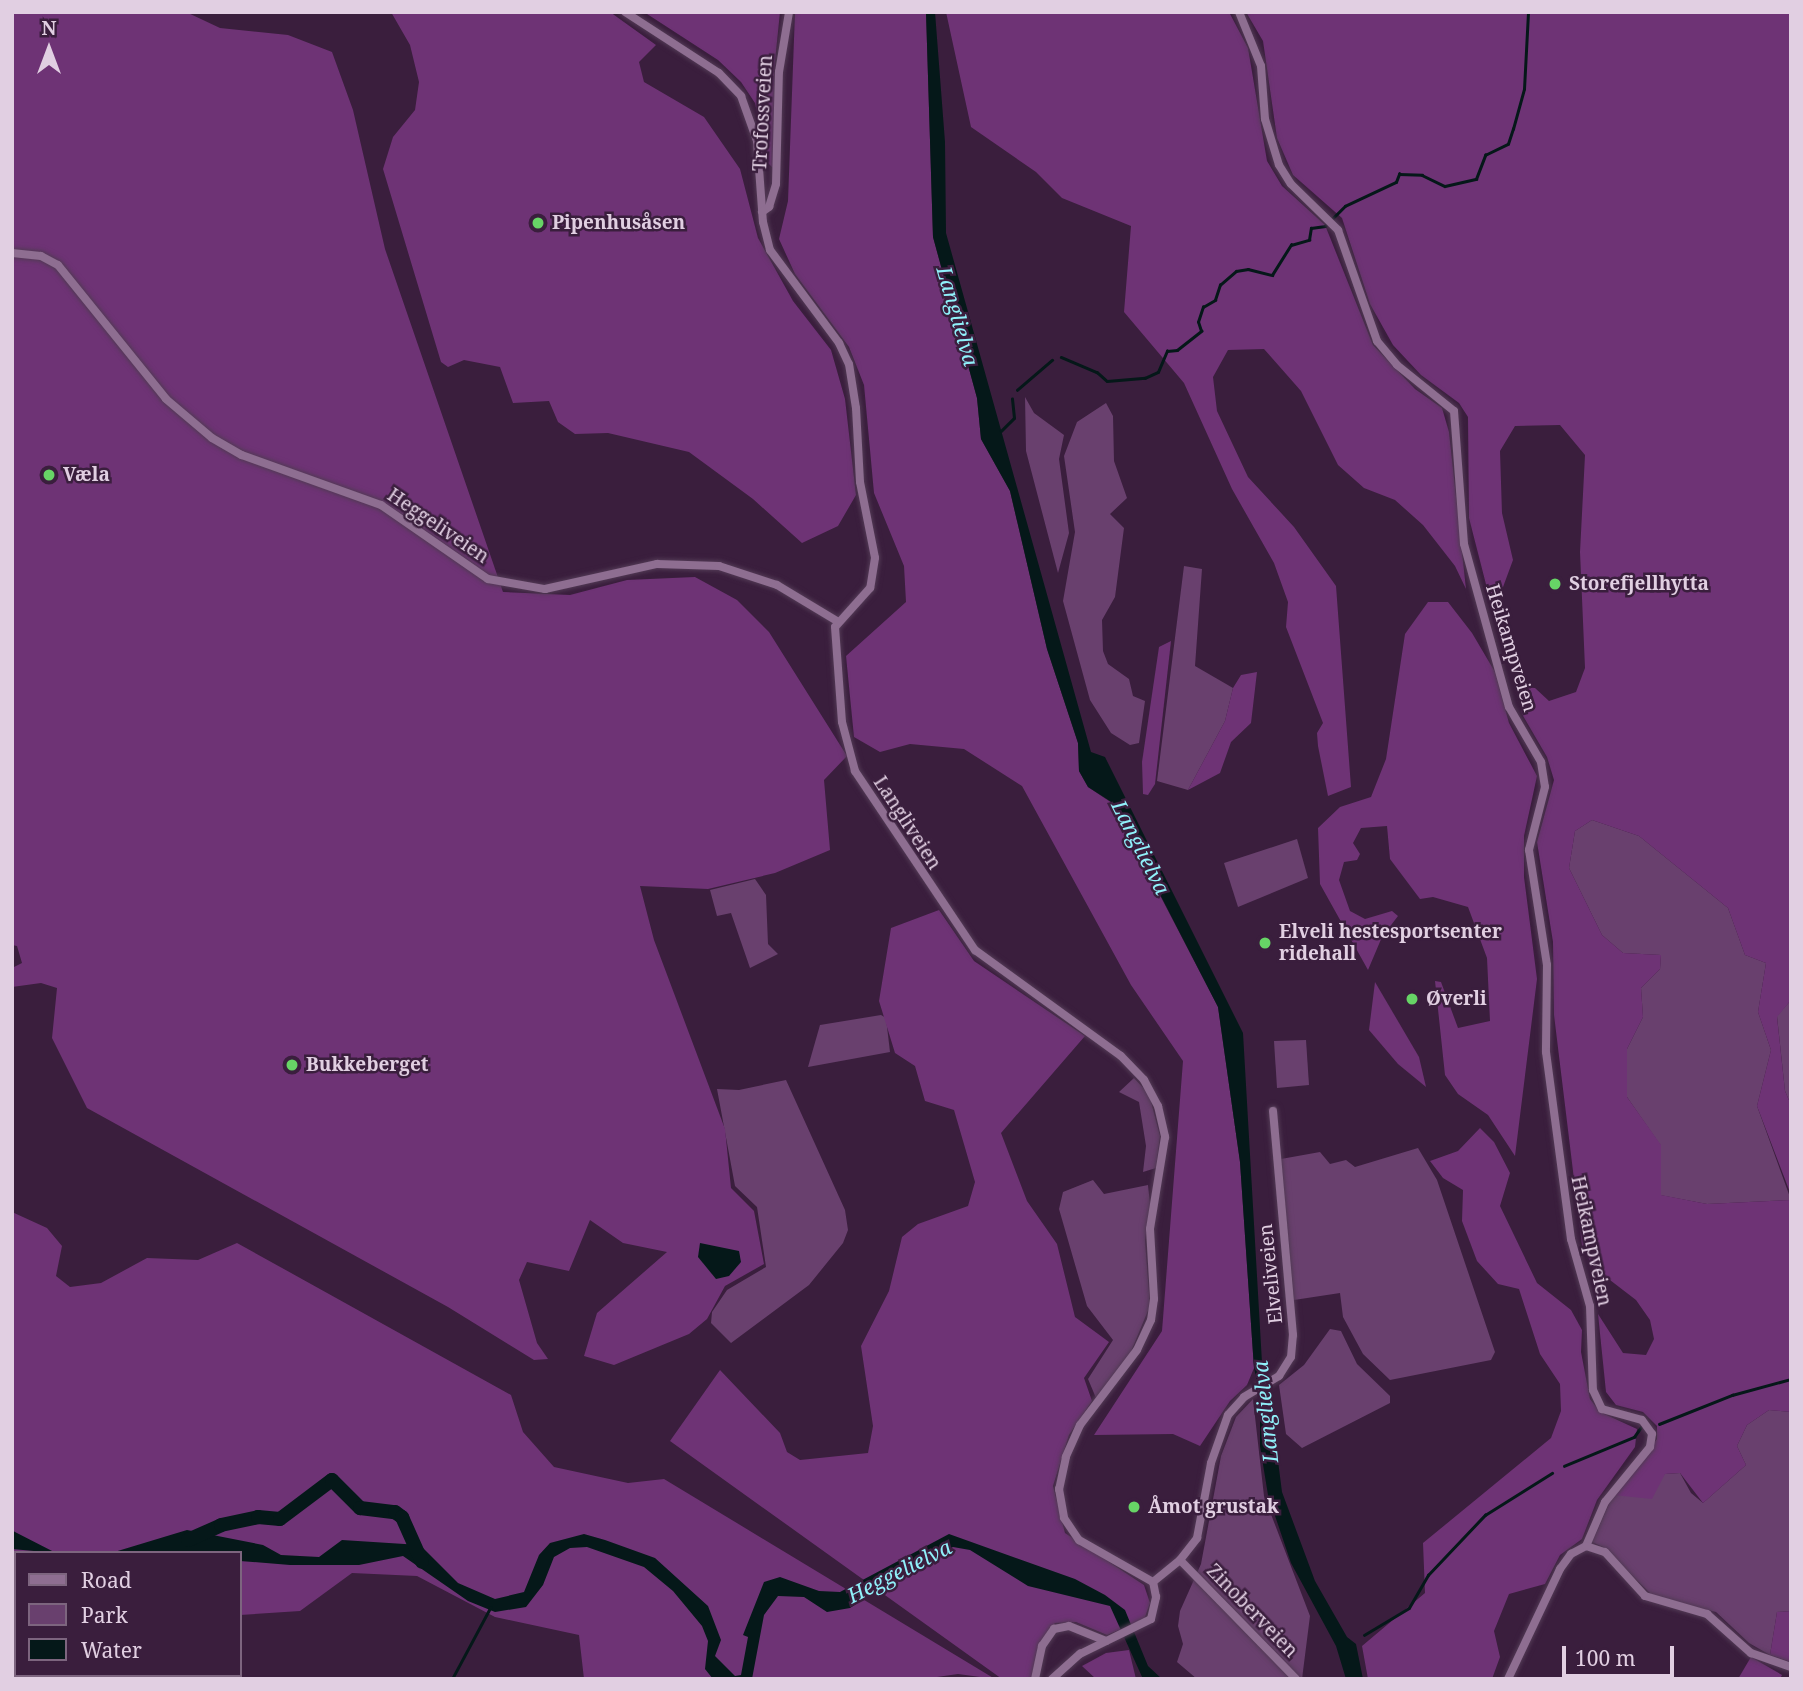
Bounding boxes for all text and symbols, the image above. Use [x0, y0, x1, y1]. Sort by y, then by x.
north arrow [14, 14, 84, 84]
text: N [42, 15, 56, 41]
street label: Trofossveien [749, 54, 777, 172]
place label: Pipenhusåsen [552, 212, 685, 234]
marker: Pipenhusåsen [530, 215, 546, 231]
water label: Langlielva [932, 263, 984, 369]
place label: Væla [63, 464, 110, 486]
marker: Væla [41, 467, 57, 483]
street label: Heggeliveien [383, 484, 493, 568]
place label: Storefjellhytta [1569, 573, 1709, 595]
marker: Storefjellhytta [1547, 576, 1563, 592]
street label: Heikampveien [1481, 581, 1541, 715]
street label: Langliveien [868, 772, 946, 874]
water label: Langlielva [1107, 796, 1175, 898]
place label: Elveli hestesportsenter ridehall [1279, 921, 1502, 965]
marker: Elveli hestesportsenter ridehall [1257, 935, 1273, 951]
place label: Øverli [1426, 988, 1487, 1010]
marker: Øverli [1404, 991, 1420, 1007]
place label: Bukkeberget [306, 1054, 428, 1076]
marker: Bukkeberget [284, 1057, 300, 1073]
street label: Heikampveien [1566, 1174, 1616, 1308]
street label: Elveliveien [1254, 1223, 1288, 1325]
water label: Langlielva [1247, 1360, 1283, 1464]
place label: Åmot grustak [1148, 1496, 1279, 1518]
marker: Åmot grustak [1126, 1499, 1142, 1515]
water label: Heggelielva [843, 1534, 955, 1608]
legend [14, 1551, 242, 1677]
street label: Zinoberveien [1202, 1560, 1302, 1662]
text: Road [81, 1566, 132, 1594]
text: Park [81, 1601, 128, 1629]
scale bar [1565, 1632, 1677, 1676]
text: Water [81, 1636, 142, 1664]
text: 100 m [1575, 1644, 1636, 1672]

